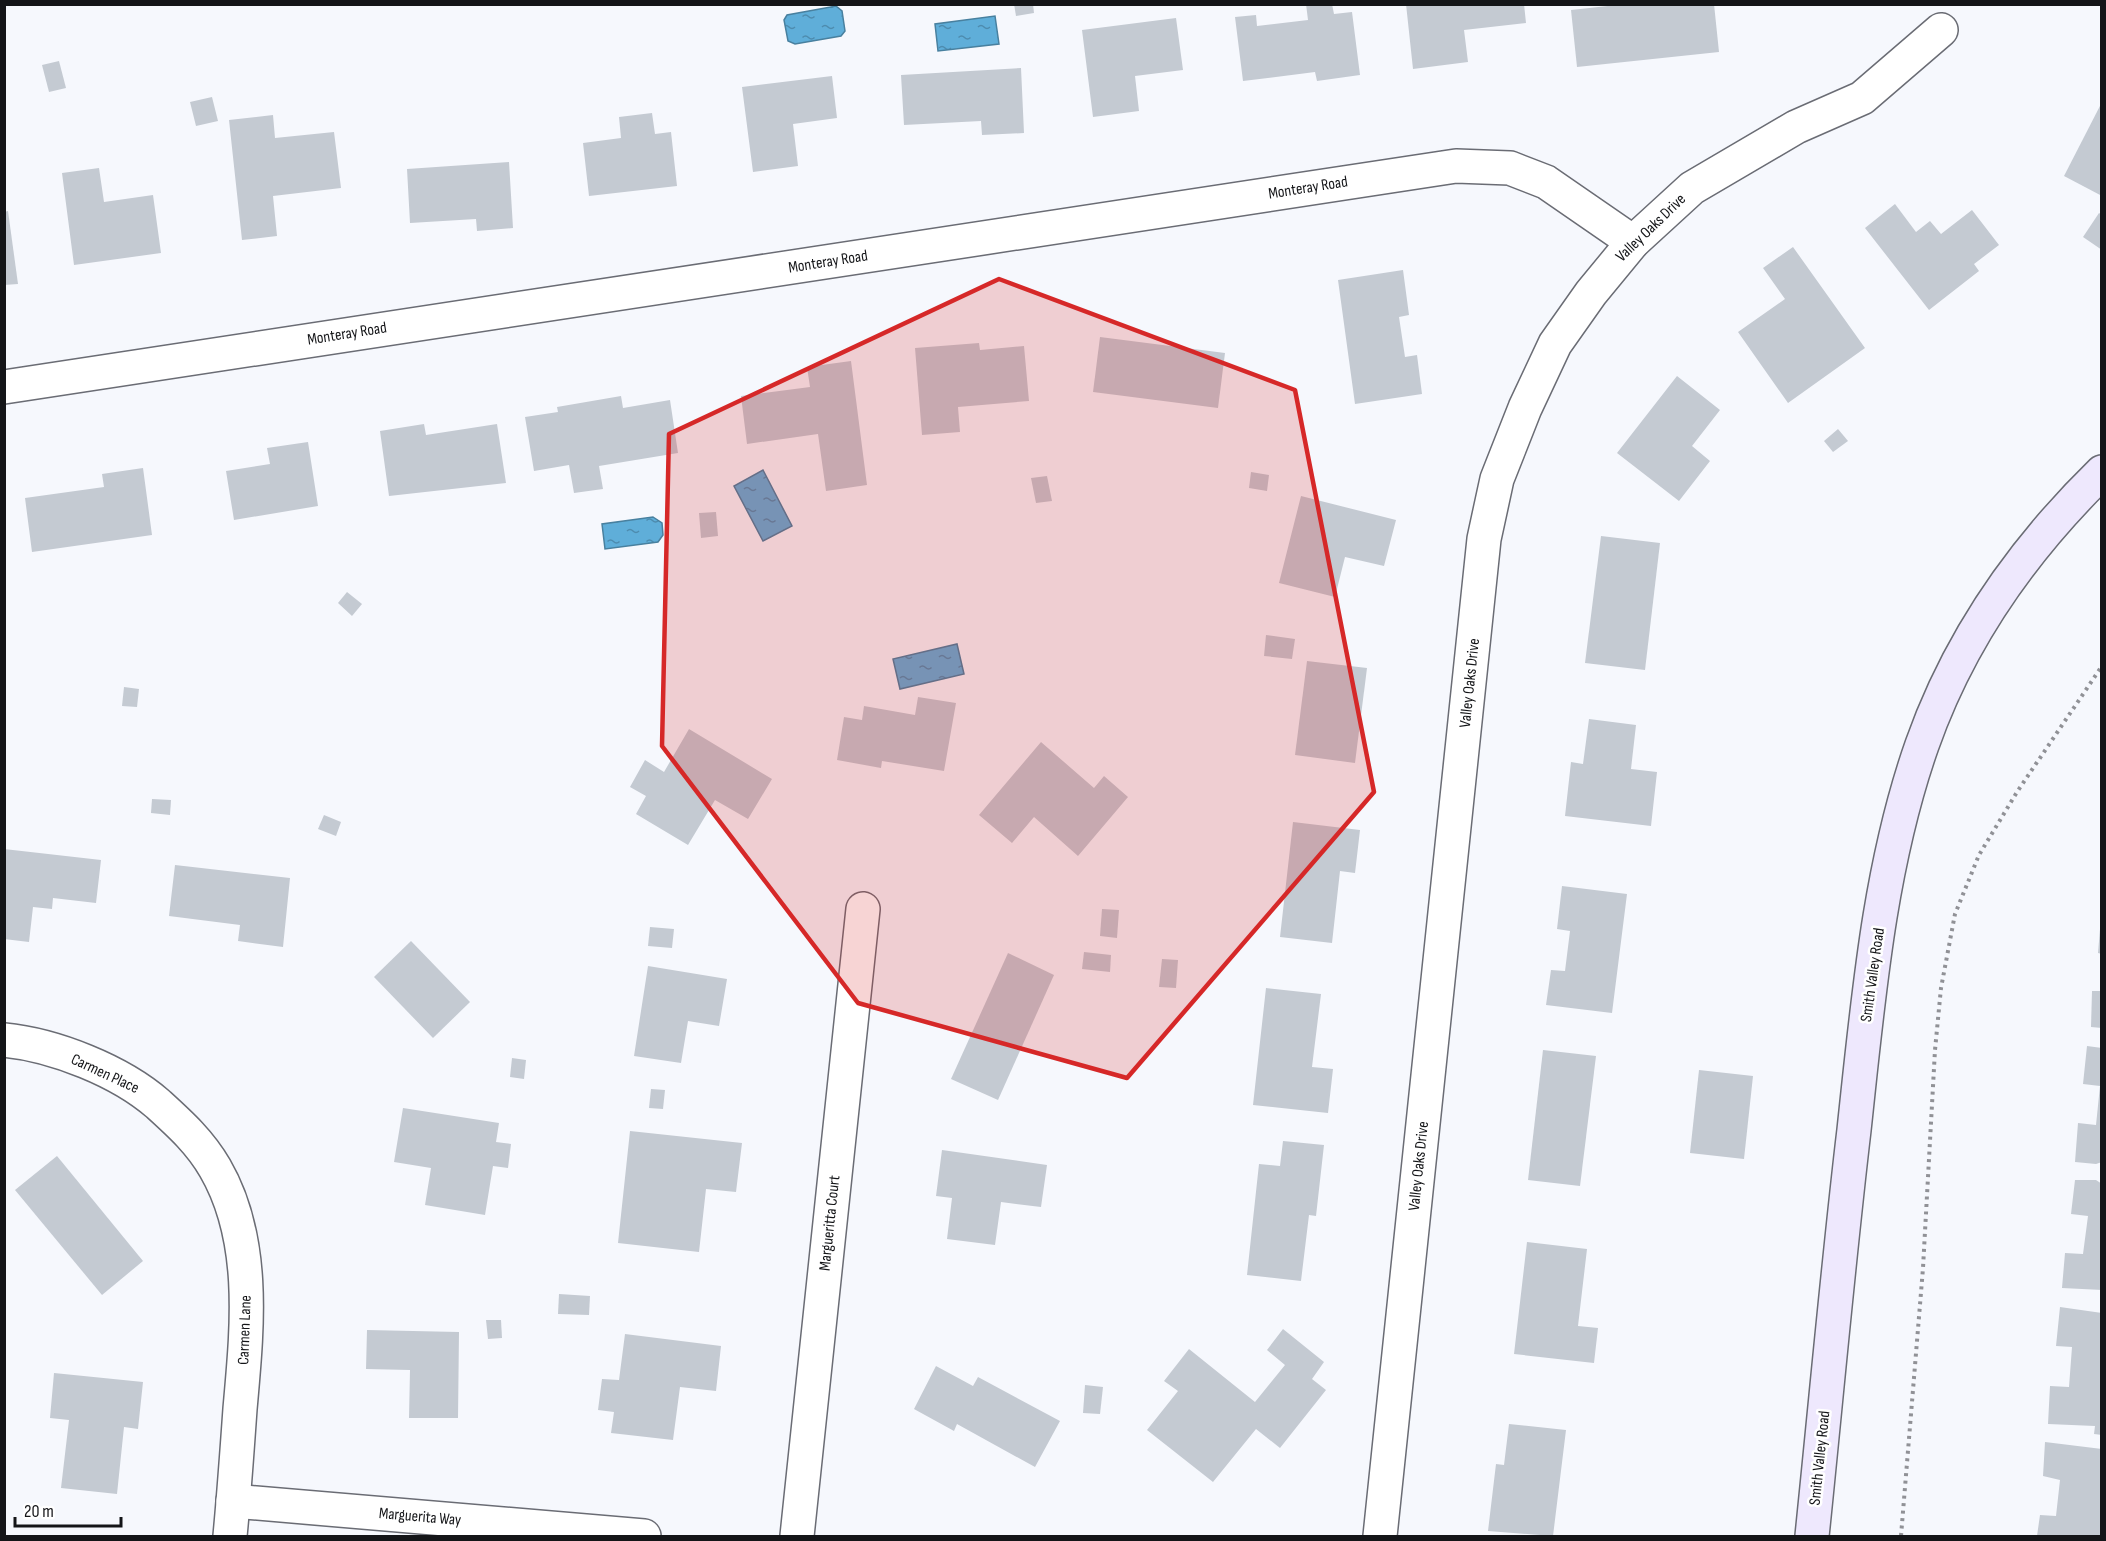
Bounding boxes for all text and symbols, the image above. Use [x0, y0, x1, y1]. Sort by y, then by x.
street label: Monteray Road [1267, 172, 1349, 204]
street label: Valley Oaks Drive [1612, 190, 1690, 266]
street label: Monteray Road [787, 246, 869, 278]
street label: Monteray Road [306, 318, 388, 350]
street label: Valley Oaks Drive [1456, 637, 1484, 729]
street label: Smith Valley Road [1857, 927, 1889, 1023]
street label: Carmen Place [68, 1050, 142, 1098]
street label: Valley Oaks Drive [1405, 1120, 1433, 1212]
street label: Margueritta Court [816, 1174, 844, 1272]
street label: Carmen Lane [234, 1295, 256, 1365]
street label: Smith Valley Road [1806, 1410, 1834, 1506]
scale bar [15, 1490, 122, 1528]
text: 20 m [24, 1501, 54, 1522]
street label: Marguerita Way [378, 1504, 462, 1530]

